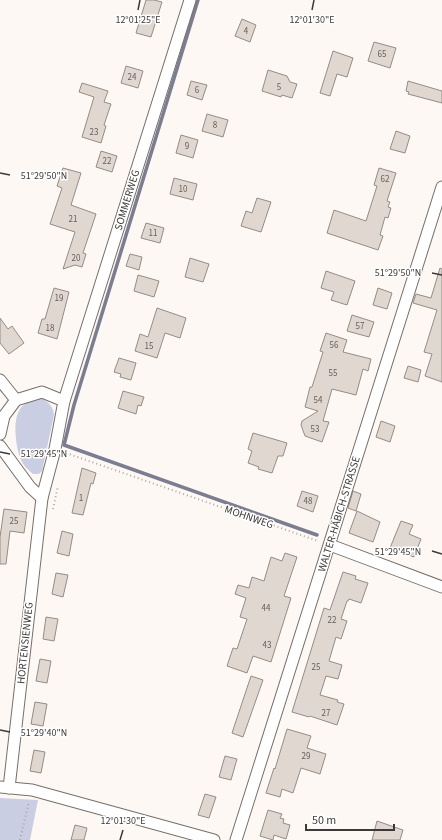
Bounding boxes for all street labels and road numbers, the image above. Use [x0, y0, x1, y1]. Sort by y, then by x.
street label: SOMMERWEG [111, 168, 143, 232]
street label: WALTER-HÄBICH-STRASSE [314, 454, 364, 574]
street label: MOHNWEG [223, 502, 276, 532]
street label: HORTENSIENWEG [13, 601, 37, 685]

